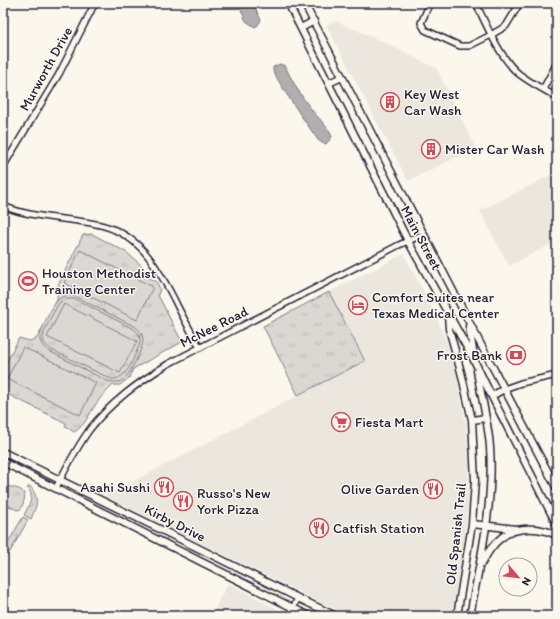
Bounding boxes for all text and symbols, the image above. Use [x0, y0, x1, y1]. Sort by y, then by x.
street label: Murworth Drive [16, 24, 76, 114]
place label: Key West Car Wash [404, 86, 462, 119]
building icon: Key West Car Wash [379, 91, 401, 113]
building icon: Mister Car Wash [420, 138, 442, 160]
place label: Mister Car Wash [445, 141, 545, 158]
street label: Main Street [397, 203, 445, 273]
place label: Houston Methodist Training Center [42, 265, 156, 298]
sports icon: Houston Methodist Training Center [17, 270, 39, 292]
place label: Comfort Suites near Texas Medical Center [372, 289, 500, 322]
hotel icon: Comfort Suites near Texas Medical Center [347, 294, 369, 316]
street label: McNee Road [177, 302, 251, 351]
bank icon: Frost Bank [505, 344, 527, 366]
place label: Frost Bank [437, 347, 502, 364]
supermarket icon: Fiesta Mart [330, 411, 352, 433]
place label: Fiesta Mart [355, 414, 423, 431]
restaurant icon: Asahi Sushi [153, 476, 175, 498]
restaurant icon: Olive Garden [422, 478, 444, 500]
place label: Asahi Sushi [81, 479, 150, 496]
place label: Olive Garden [341, 481, 420, 498]
street label: Old Spanish Trail [442, 482, 470, 586]
place label: Russo's New York Pizza [197, 485, 271, 518]
restaurant icon: Russo's New York Pizza [172, 490, 194, 512]
street label: Kirby Drive [142, 500, 209, 546]
restaurant icon: Catfish Station [308, 517, 330, 539]
place label: Catfish Station [333, 520, 425, 537]
north arrow [498, 557, 538, 597]
text: N [519, 575, 534, 588]

